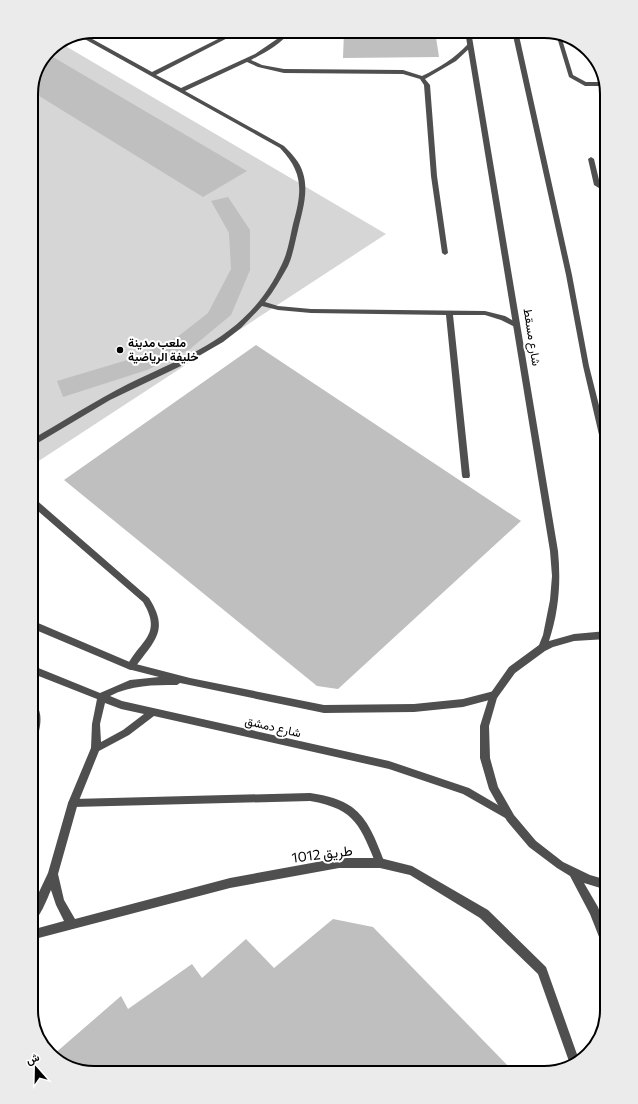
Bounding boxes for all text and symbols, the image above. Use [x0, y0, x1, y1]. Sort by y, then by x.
street label: شارع مسقط [519, 307, 544, 367]
place label: ملعب مدينة خليفة الرياضية [128, 335, 199, 365]
marker: ملعب مدينة خليفة الرياضية [115, 345, 125, 355]
street label: شارع دمشق [243, 713, 303, 742]
street label: طريق 1012 [291, 841, 353, 867]
north arrow [16, 1048, 56, 1088]
text: ش [24, 1050, 41, 1067]

